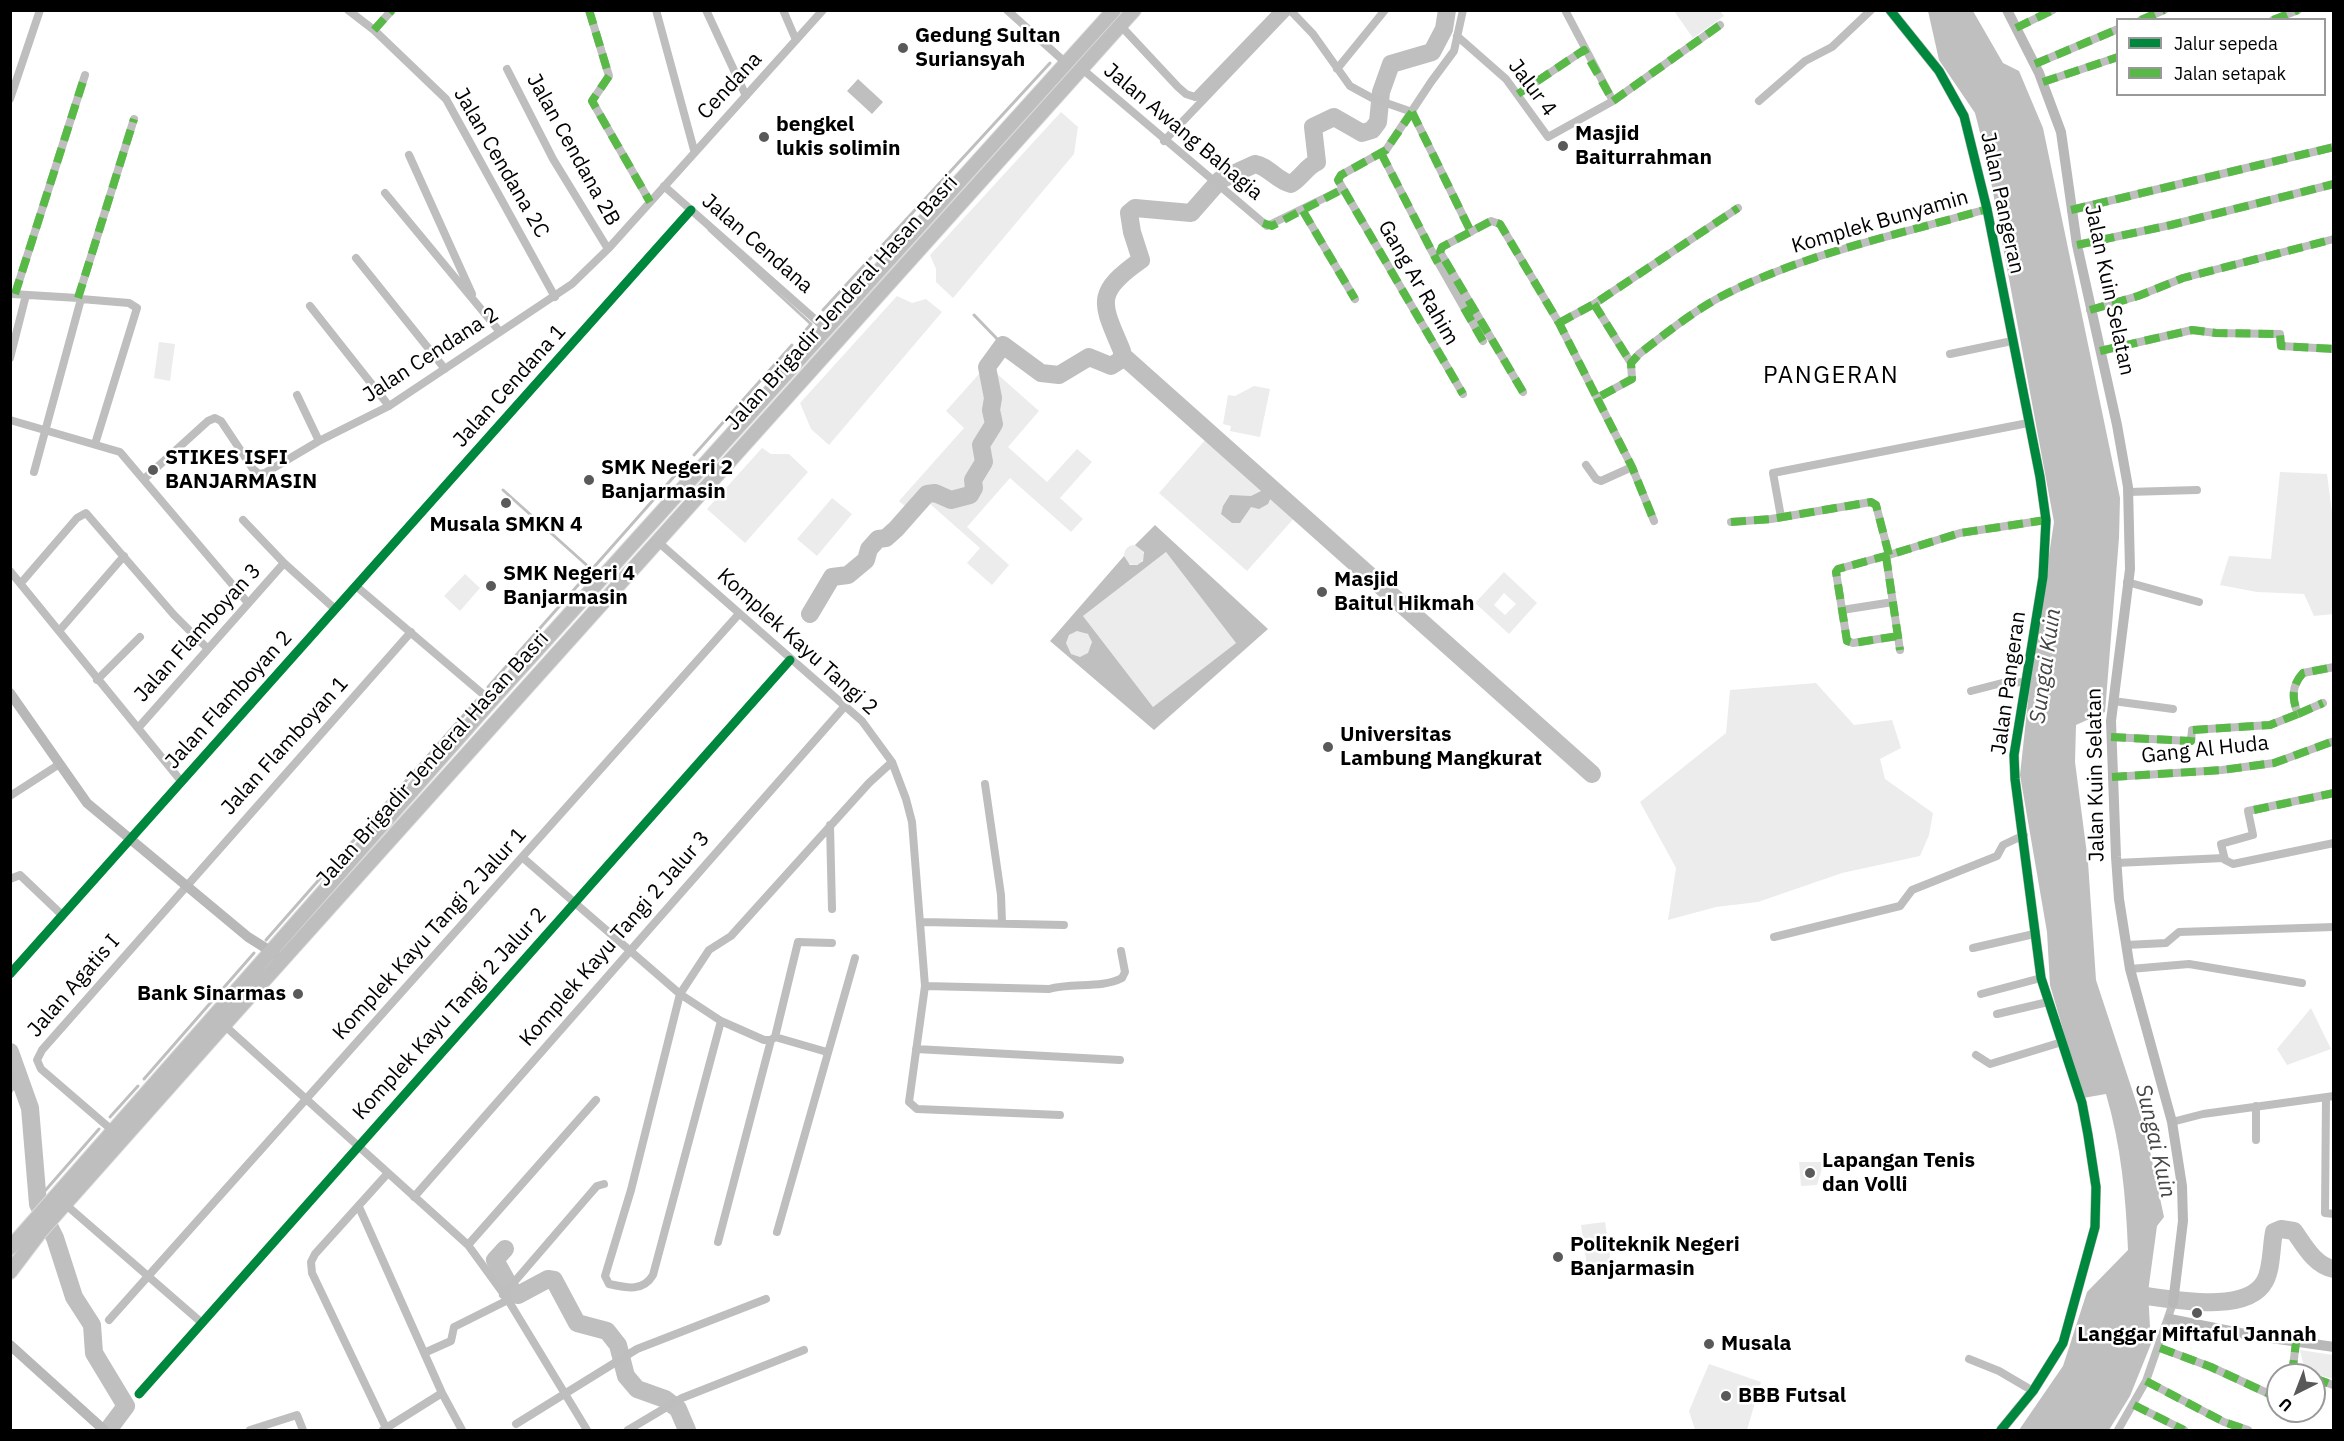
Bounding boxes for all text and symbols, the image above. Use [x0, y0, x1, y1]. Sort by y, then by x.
legend [2116, 18, 2326, 96]
place label: Gedung Sultan Suriansyah [915, 23, 1061, 73]
text: Jalur sepeda [2174, 32, 2278, 55]
marker: Gedung Sultan Suriansyah [896, 41, 910, 55]
street label: Cendana [692, 47, 768, 125]
street label: Jalur 4 [1502, 55, 1562, 121]
street label: Jalan Awang Bahagia [1098, 58, 1268, 206]
text: Jalan setapak [2174, 62, 2286, 85]
street label: Jalan Cendana 2B [521, 70, 625, 230]
street label: Jalan Cendana 2C [448, 83, 554, 243]
place label: bengkel lukis solimin [776, 112, 901, 162]
place label: Masjid Baiturrahman [1575, 121, 1712, 171]
marker: bengkel lukis solimin [757, 130, 771, 144]
street label: Jalan Pangeran [1975, 130, 2029, 276]
marker: Masjid Baiturrahman [1556, 139, 1570, 153]
street label: Jalan Brigadir Jenderal Hasan Basri [721, 170, 963, 436]
street label: Komplek Bunyamin [1789, 185, 1971, 259]
street label: Jalan Cendana [696, 189, 818, 299]
street label: Jalan Kuin Selatan [2079, 202, 2139, 378]
street label: Gang Ar Rahim [1372, 216, 1464, 350]
street label: Jalan Cendana 2 [359, 302, 503, 408]
street label: Jalan Cendana 1 [448, 319, 572, 453]
district label: PANGERAN [1763, 362, 1899, 390]
place label: STIKES ISFI BANJARMASIN [165, 445, 317, 495]
place label: SMK Negeri 2 Banjarmasin [601, 455, 733, 505]
marker: STIKES ISFI BANJARMASIN [146, 463, 160, 477]
marker: SMK Negeri 2 Banjarmasin [582, 473, 596, 487]
marker: Musala SMKN 4 [499, 496, 513, 510]
place label: Musala SMKN 4 [429, 512, 583, 538]
street label: Jalan Flamboyan 3 [129, 559, 267, 707]
place label: SMK Negeri 4 Banjarmasin [503, 561, 635, 611]
street label: Komplek Kayu Tangi 2 [712, 563, 882, 721]
place label: Masjid Baitul Hikmah [1334, 567, 1474, 617]
marker: SMK Negeri 4 Banjarmasin [484, 579, 498, 593]
marker: Masjid Baitul Hikmah [1315, 585, 1329, 599]
water label: Sungai Kuin [2025, 607, 2067, 725]
street label: Jalan Pangeran [1986, 610, 2032, 756]
street label: Jalan Flamboyan 2 [160, 626, 298, 774]
street label: Jalan Brigadir Jenderal Hasan Basri [312, 626, 554, 892]
street label: Jalan Flamboyan 1 [216, 672, 354, 820]
street label: Jalan Kuin Selatan [2082, 688, 2110, 862]
place label: Universitas Lambung Mangkurat [1340, 722, 1542, 772]
street label: Gang Al Huda [2140, 731, 2270, 769]
marker: Universitas Lambung Mangkurat [1321, 740, 1335, 754]
street label: Komplek Kayu Tangi 2 Jalur 1 [328, 823, 532, 1045]
street label: Komplek Kayu Tangi 2 Jalur 3 [515, 826, 715, 1052]
street label: Komplek Kayu Tangi 2 Jalur 2 [348, 903, 552, 1125]
street label: Jalan Agatis I [23, 930, 125, 1042]
place label: Bank Sinarmas [137, 981, 286, 1007]
marker: Bank Sinarmas [291, 987, 305, 1001]
water label: Sungai Kuin [2129, 1082, 2181, 1200]
place label: Lapangan Tenis dan Volli [1822, 1148, 1975, 1198]
marker: Lapangan Tenis dan Volli [1803, 1166, 1817, 1180]
place label: Politeknik Negeri Banjarmasin [1570, 1232, 1740, 1282]
marker: Politeknik Negeri Banjarmasin [1551, 1250, 1565, 1264]
marker: Langgar Miftaful Jannah [2190, 1306, 2204, 1320]
place label: Langgar Miftaful Jannah [2077, 1322, 2317, 1348]
place label: Musala [1721, 1331, 1792, 1357]
marker: Musala [1702, 1337, 1716, 1351]
north arrow [2266, 1363, 2326, 1423]
place label: BBB Futsal [1738, 1383, 1846, 1409]
marker: BBB Futsal [1719, 1389, 1733, 1403]
text: U [2274, 1394, 2296, 1416]

